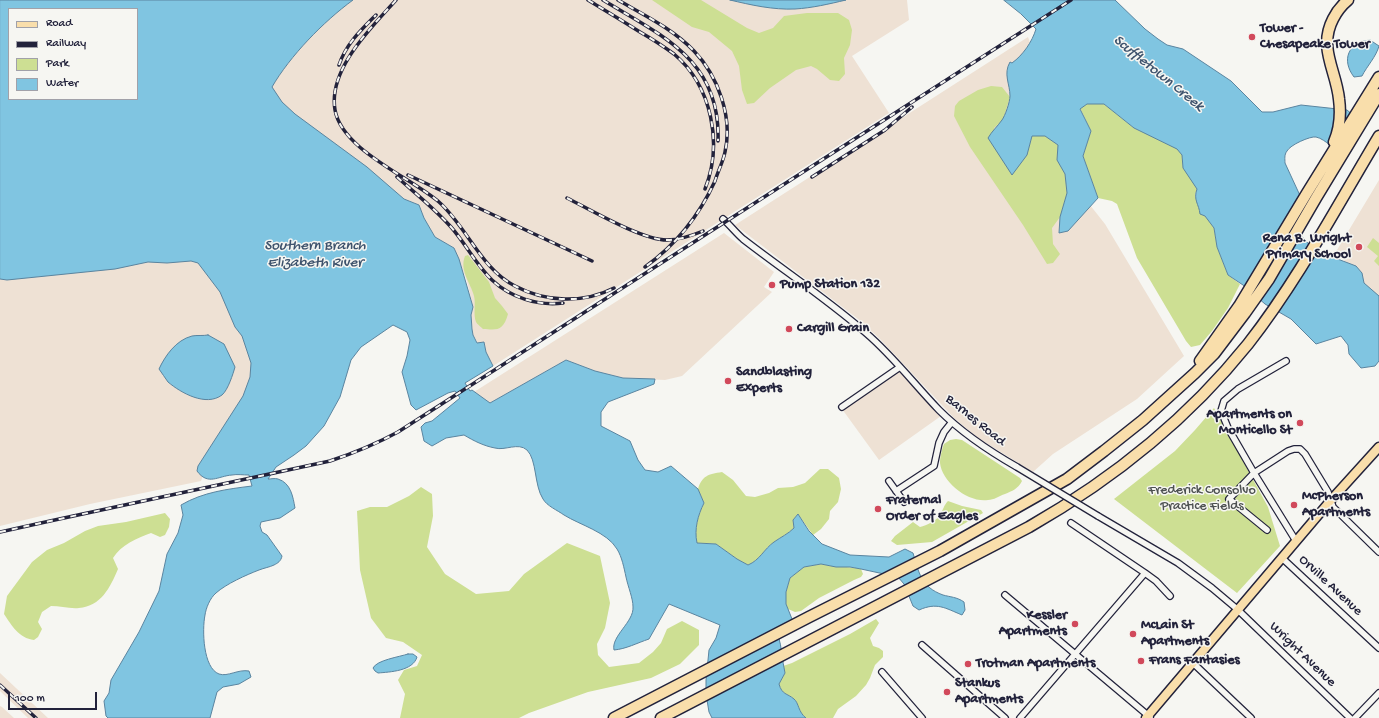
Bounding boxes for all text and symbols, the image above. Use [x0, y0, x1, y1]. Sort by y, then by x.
legend [8, 8, 138, 100]
text: Road [46, 17, 72, 31]
place label: Tower - Chesapeake Tower [1260, 21, 1370, 54]
water label: Scuffletown Creek [1109, 32, 1207, 116]
marker: Tower - Chesapeake Tower [1247, 32, 1257, 42]
text: Railway [46, 37, 86, 51]
text: Park [46, 57, 69, 71]
text: Water [46, 77, 78, 91]
place label: Rena B. Wright Primary School [1263, 231, 1351, 264]
water label: Southern Branch Elizabeth River [264, 238, 366, 273]
marker: Rena B. Wright Primary School [1354, 242, 1364, 252]
place label: Pump Station 132 [780, 277, 880, 293]
marker: Pump Station 132 [767, 280, 777, 290]
place label: Cargill Grain [797, 321, 869, 337]
marker: Cargill Grain [784, 324, 794, 334]
place label: Sandblasting Experts [736, 365, 812, 398]
marker: Sandblasting Experts [723, 376, 733, 386]
street label: Barnes Road [941, 392, 1009, 450]
place label: Apartments on Monticello St [1206, 407, 1292, 440]
marker: Apartments on Monticello St [1295, 418, 1305, 428]
park label: Frederick Consolvo Practice Fields [1148, 483, 1256, 516]
place label: McPherson Apartments [1302, 489, 1370, 522]
place label: Fraternal Order of Eagles [886, 493, 978, 526]
marker: McPherson Apartments [1289, 500, 1299, 510]
marker: Fraternal Order of Eagles [873, 504, 883, 514]
street label: Orville Avenue [1295, 552, 1365, 620]
place label: Kessler Apartments [999, 608, 1067, 640]
place label: McLain St Apartments [1141, 618, 1209, 650]
marker: Kessler Apartments [1070, 619, 1080, 629]
street label: Wright Avenue [1265, 619, 1339, 691]
marker: McLain St Apartments [1128, 629, 1138, 639]
place label: Frans Fantasies [1149, 653, 1240, 669]
place label: Trotman Apartments [976, 656, 1095, 672]
marker: Frans Fantasies [1136, 656, 1146, 666]
marker: Trotman Apartments [963, 659, 973, 669]
place label: Stankus Apartments [955, 676, 1023, 708]
scale bar [10, 684, 99, 710]
marker: Stankus Apartments [942, 687, 952, 697]
text: 100 m [15, 692, 45, 706]

